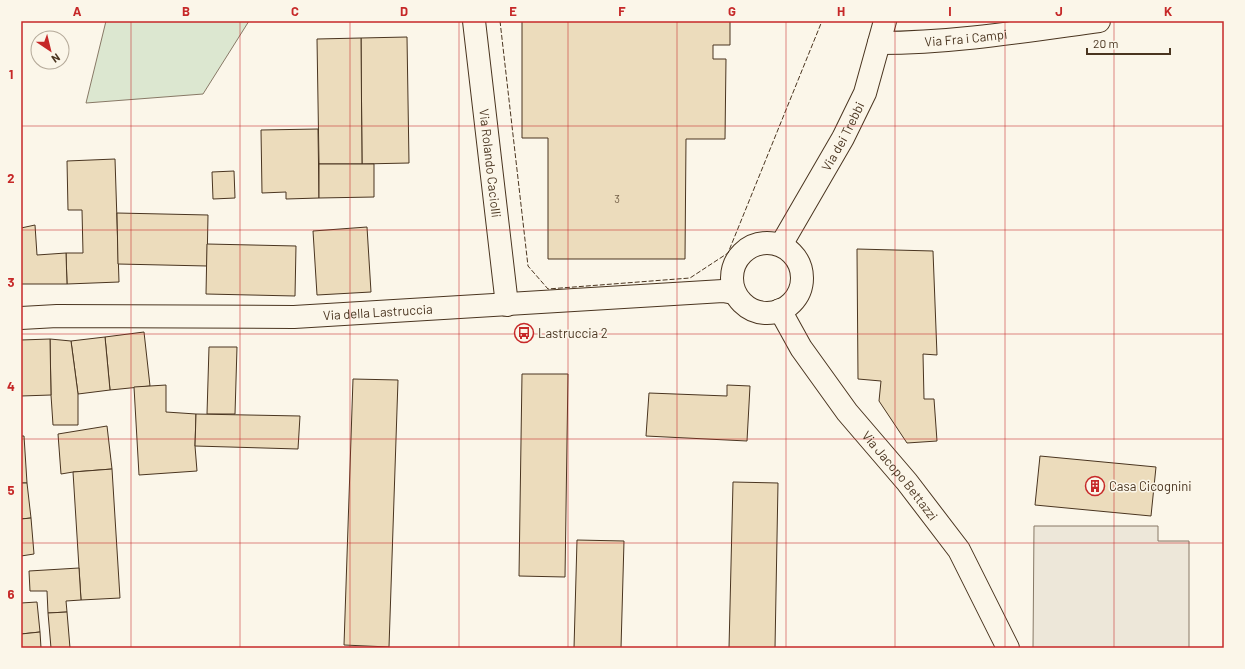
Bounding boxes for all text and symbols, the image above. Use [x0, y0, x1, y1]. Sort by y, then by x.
text: A [73, 3, 82, 19]
text: B [182, 3, 190, 19]
text: C [291, 3, 299, 19]
text: D [400, 3, 408, 19]
text: E [509, 3, 517, 19]
text: F [618, 3, 626, 19]
text: G [728, 3, 736, 19]
text: H [837, 3, 845, 19]
text: I [948, 3, 952, 19]
text: J [1055, 3, 1063, 19]
text: K [1164, 3, 1172, 19]
street label: Via Fra i Campi [924, 26, 1008, 50]
north arrow [30, 30, 70, 70]
scale bar [1087, 30, 1170, 56]
text: 20 m [1093, 36, 1119, 50]
text: N [49, 51, 63, 66]
text: 1 [9, 66, 13, 82]
street label: Via dei Trebbi [818, 99, 867, 174]
street label: Via Rolando Caciolli [476, 108, 505, 218]
text: 2 [7, 170, 15, 186]
house number: 3 [614, 192, 620, 205]
text: 3 [7, 274, 15, 290]
street label: Via della Lastruccia [323, 301, 433, 323]
bus stop icon: Lastruccia 2 [513, 322, 535, 344]
place label: Lastruccia 2 [538, 325, 608, 341]
text: 4 [7, 378, 15, 394]
street label: Via Jacopo Bettazzi [859, 427, 941, 524]
building icon: Casa Cicognini [1084, 475, 1106, 497]
place label: Casa Cicognini [1109, 478, 1192, 494]
text: 5 [7, 482, 15, 498]
text: 6 [8, 586, 15, 602]

